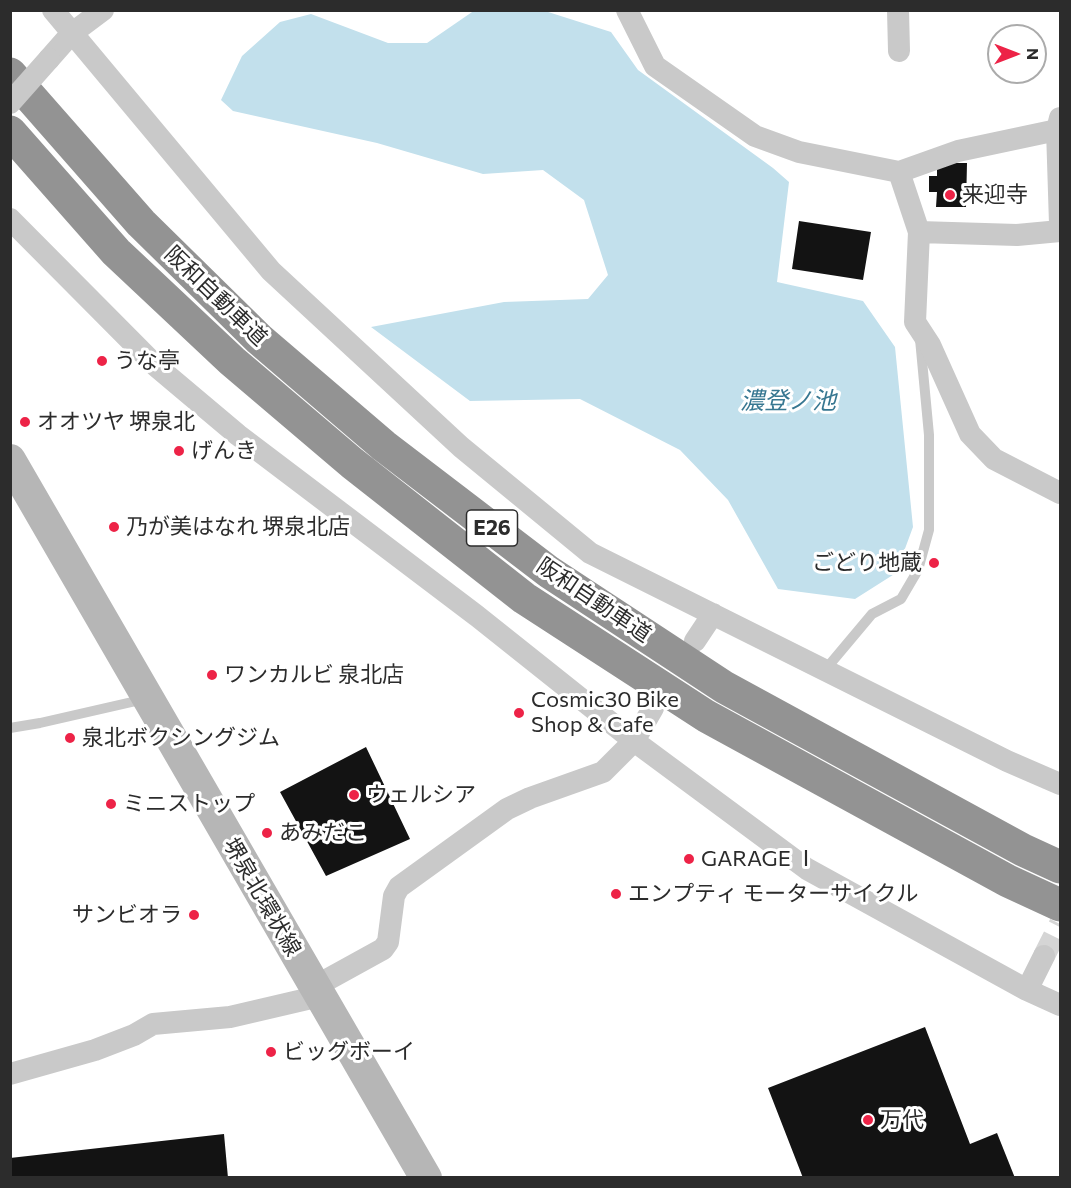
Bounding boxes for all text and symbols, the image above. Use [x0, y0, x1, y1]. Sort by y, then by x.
north arrow [987, 24, 1047, 84]
text: N [1024, 48, 1043, 60]
place label: 来迎寺 [962, 182, 1028, 208]
marker: 来迎寺 [943, 188, 957, 202]
street label: 阪和自動車道 [159, 241, 273, 351]
place label: うな亭 [114, 348, 180, 374]
marker: うな亭 [95, 354, 109, 368]
water label: 濃登ノ池 [740, 387, 836, 415]
place label: オオツヤ 堺泉北 [37, 409, 195, 435]
marker: オオツヤ 堺泉北 [18, 415, 32, 429]
place label: げんき [191, 438, 257, 464]
marker: げんき [172, 444, 186, 458]
road number: E26 [466, 510, 518, 546]
place label: 乃が美はなれ 堺泉北店 [126, 514, 350, 540]
marker: 乃が美はなれ 堺泉北店 [107, 520, 121, 534]
place label: ごどり地蔵 [812, 550, 922, 576]
street label: 阪和自動車道 [532, 552, 656, 648]
marker: ごどり地蔵 [927, 556, 941, 570]
place label: ワンカルビ 泉北店 [224, 662, 404, 688]
marker: ワンカルビ 泉北店 [205, 668, 219, 682]
place label: Cosmic30 Bike Shop & Cafe [531, 687, 679, 738]
marker: Cosmic30 Bike Shop & Cafe [512, 706, 526, 720]
place label: 泉北ボクシングジム [82, 725, 280, 751]
marker: 泉北ボクシングジム [63, 731, 77, 745]
place label: ウェルシア [366, 782, 476, 808]
marker: ウェルシア [347, 788, 361, 802]
place label: ミニストップ [123, 791, 255, 817]
marker: ミニストップ [104, 797, 118, 811]
place label: あみだこ [279, 820, 367, 846]
marker: あみだこ [260, 826, 274, 840]
street label: 堺泉北環状線 [218, 833, 306, 961]
place label: GARAGE Ⅰ [701, 846, 817, 872]
marker: GARAGE Ⅰ [682, 852, 696, 866]
place label: エンプティ モーターサイクル [628, 881, 918, 907]
marker: エンプティ モーターサイクル [609, 887, 623, 901]
place label: サンビオラ [72, 902, 182, 928]
marker: サンビオラ [187, 908, 201, 922]
place label: ビッグボーイ [283, 1039, 415, 1065]
marker: ビッグボーイ [264, 1045, 278, 1059]
place label: 万代 [880, 1107, 924, 1133]
marker: 万代 [861, 1113, 875, 1127]

